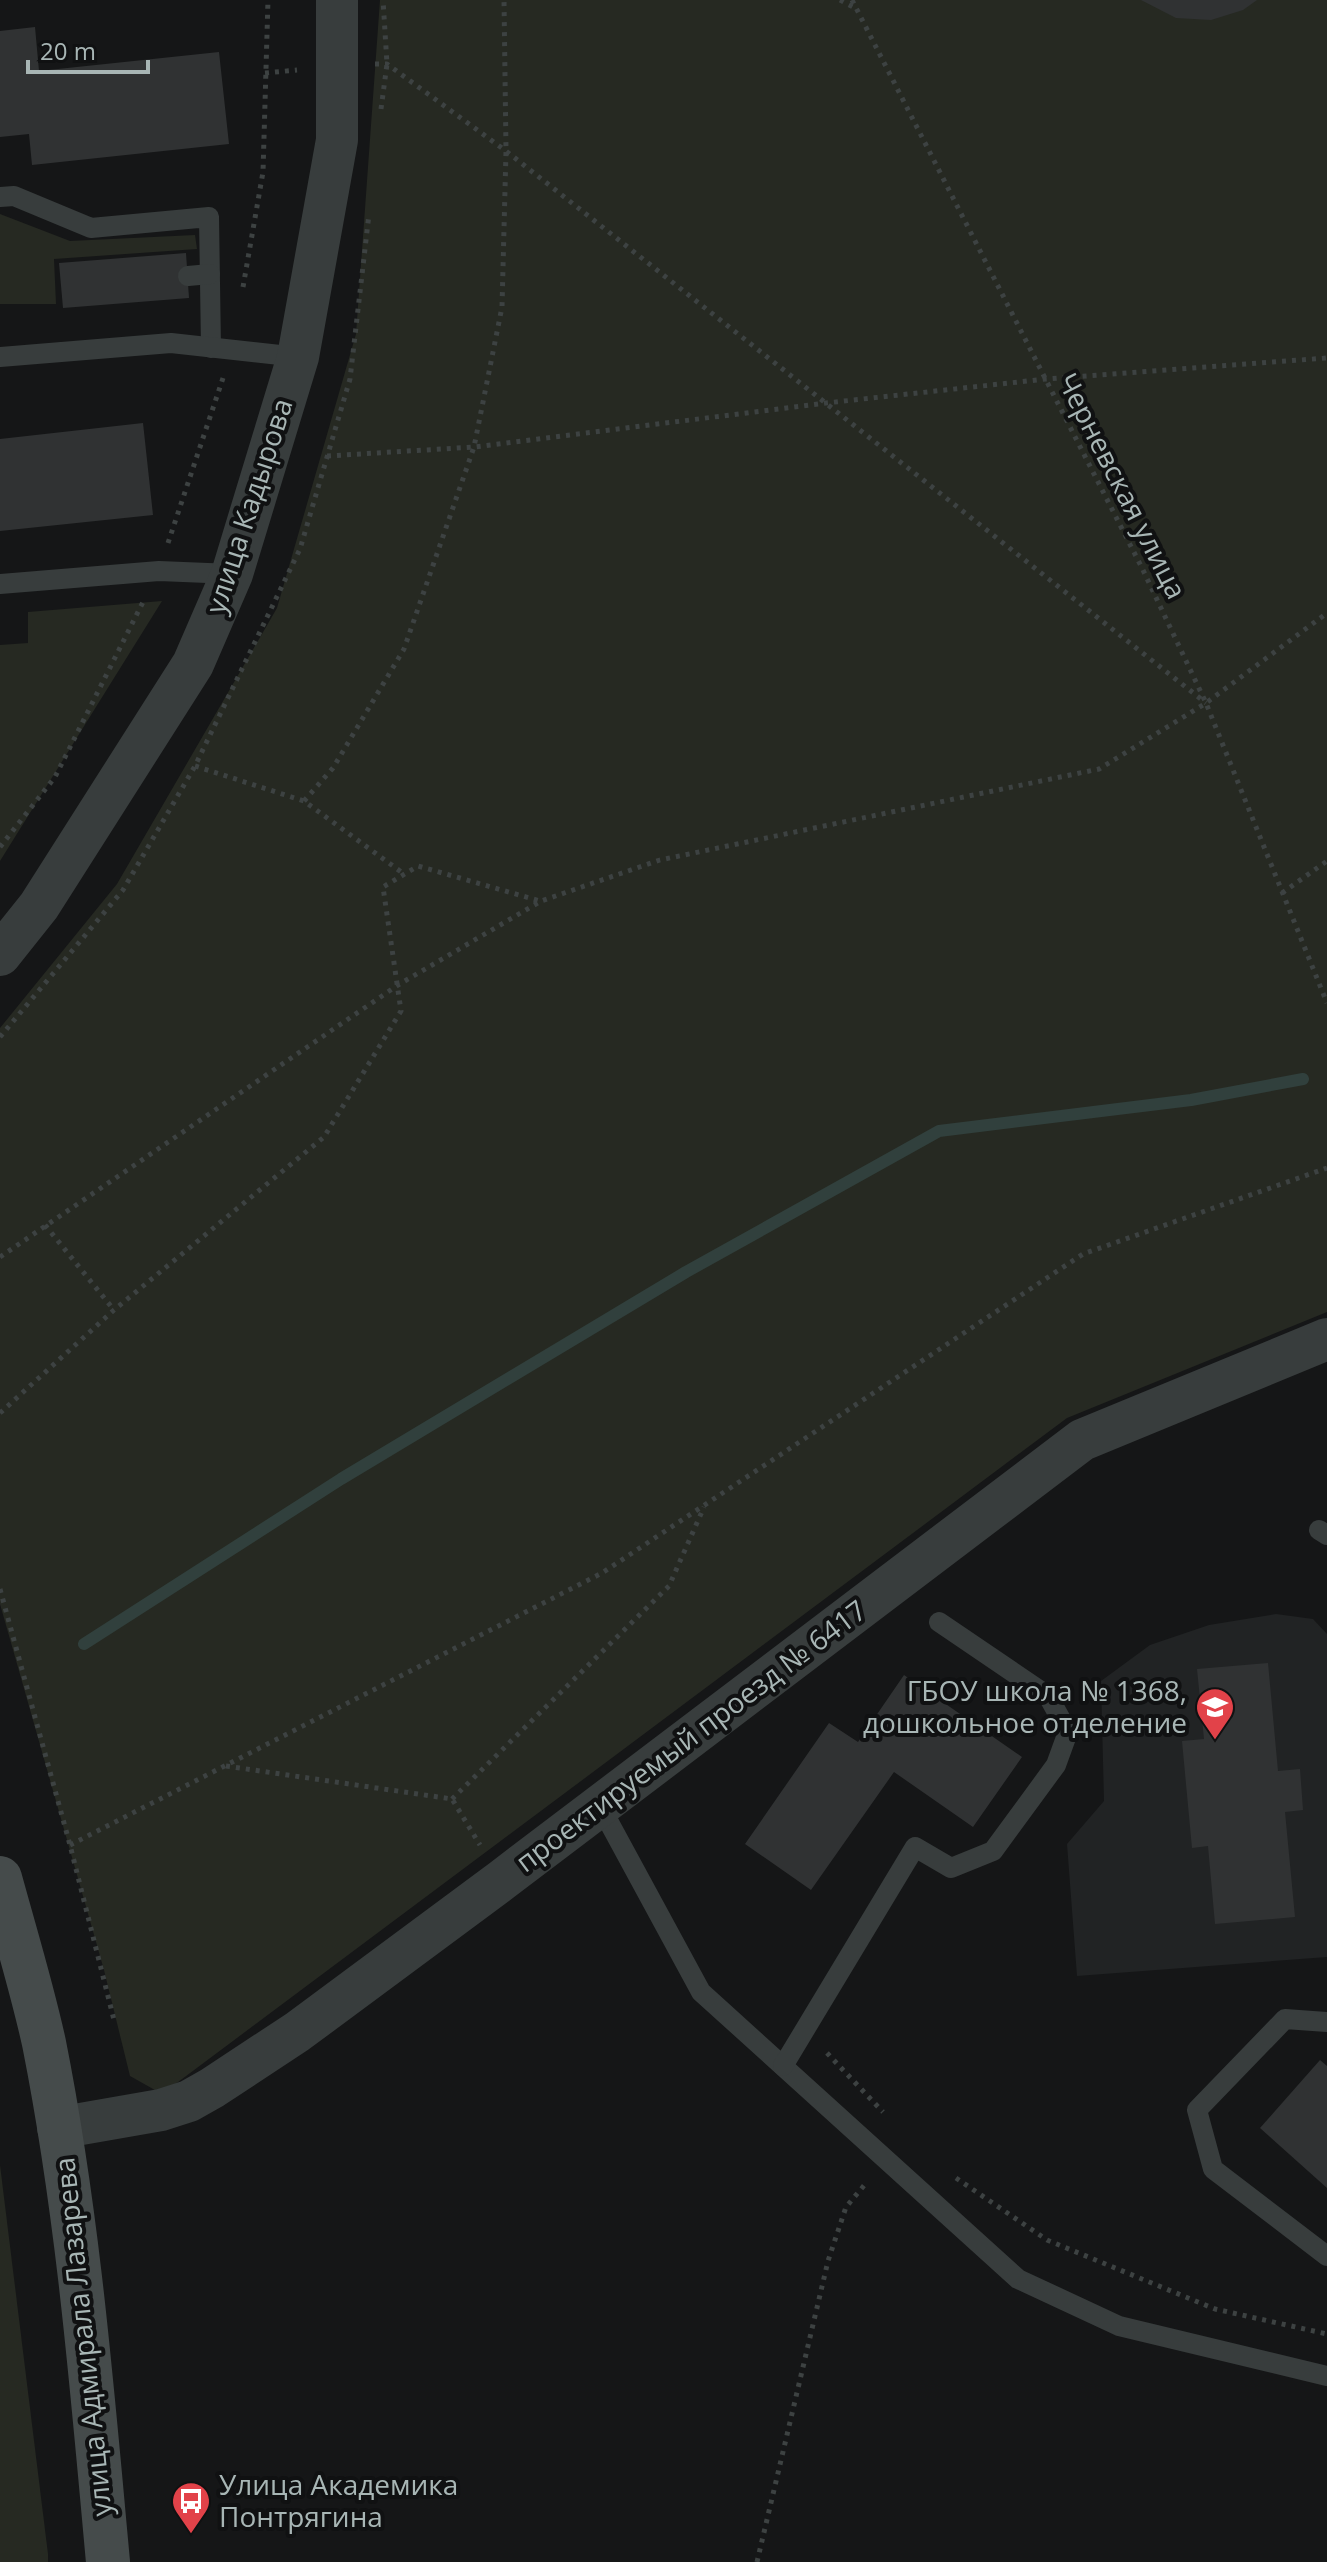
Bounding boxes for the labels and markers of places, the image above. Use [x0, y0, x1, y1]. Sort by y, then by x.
place label: ГБОУ школа № 1368, дошкольное отделение [863, 1671, 1187, 1741]
school or university icon: ГБОУ школа № 1368, дошкольное отделение [1194, 1686, 1236, 1741]
place label: Улица Академика Понтрягина [219, 2465, 458, 2535]
bus stop icon: Улица Академика Понтрягина [170, 2480, 212, 2535]

